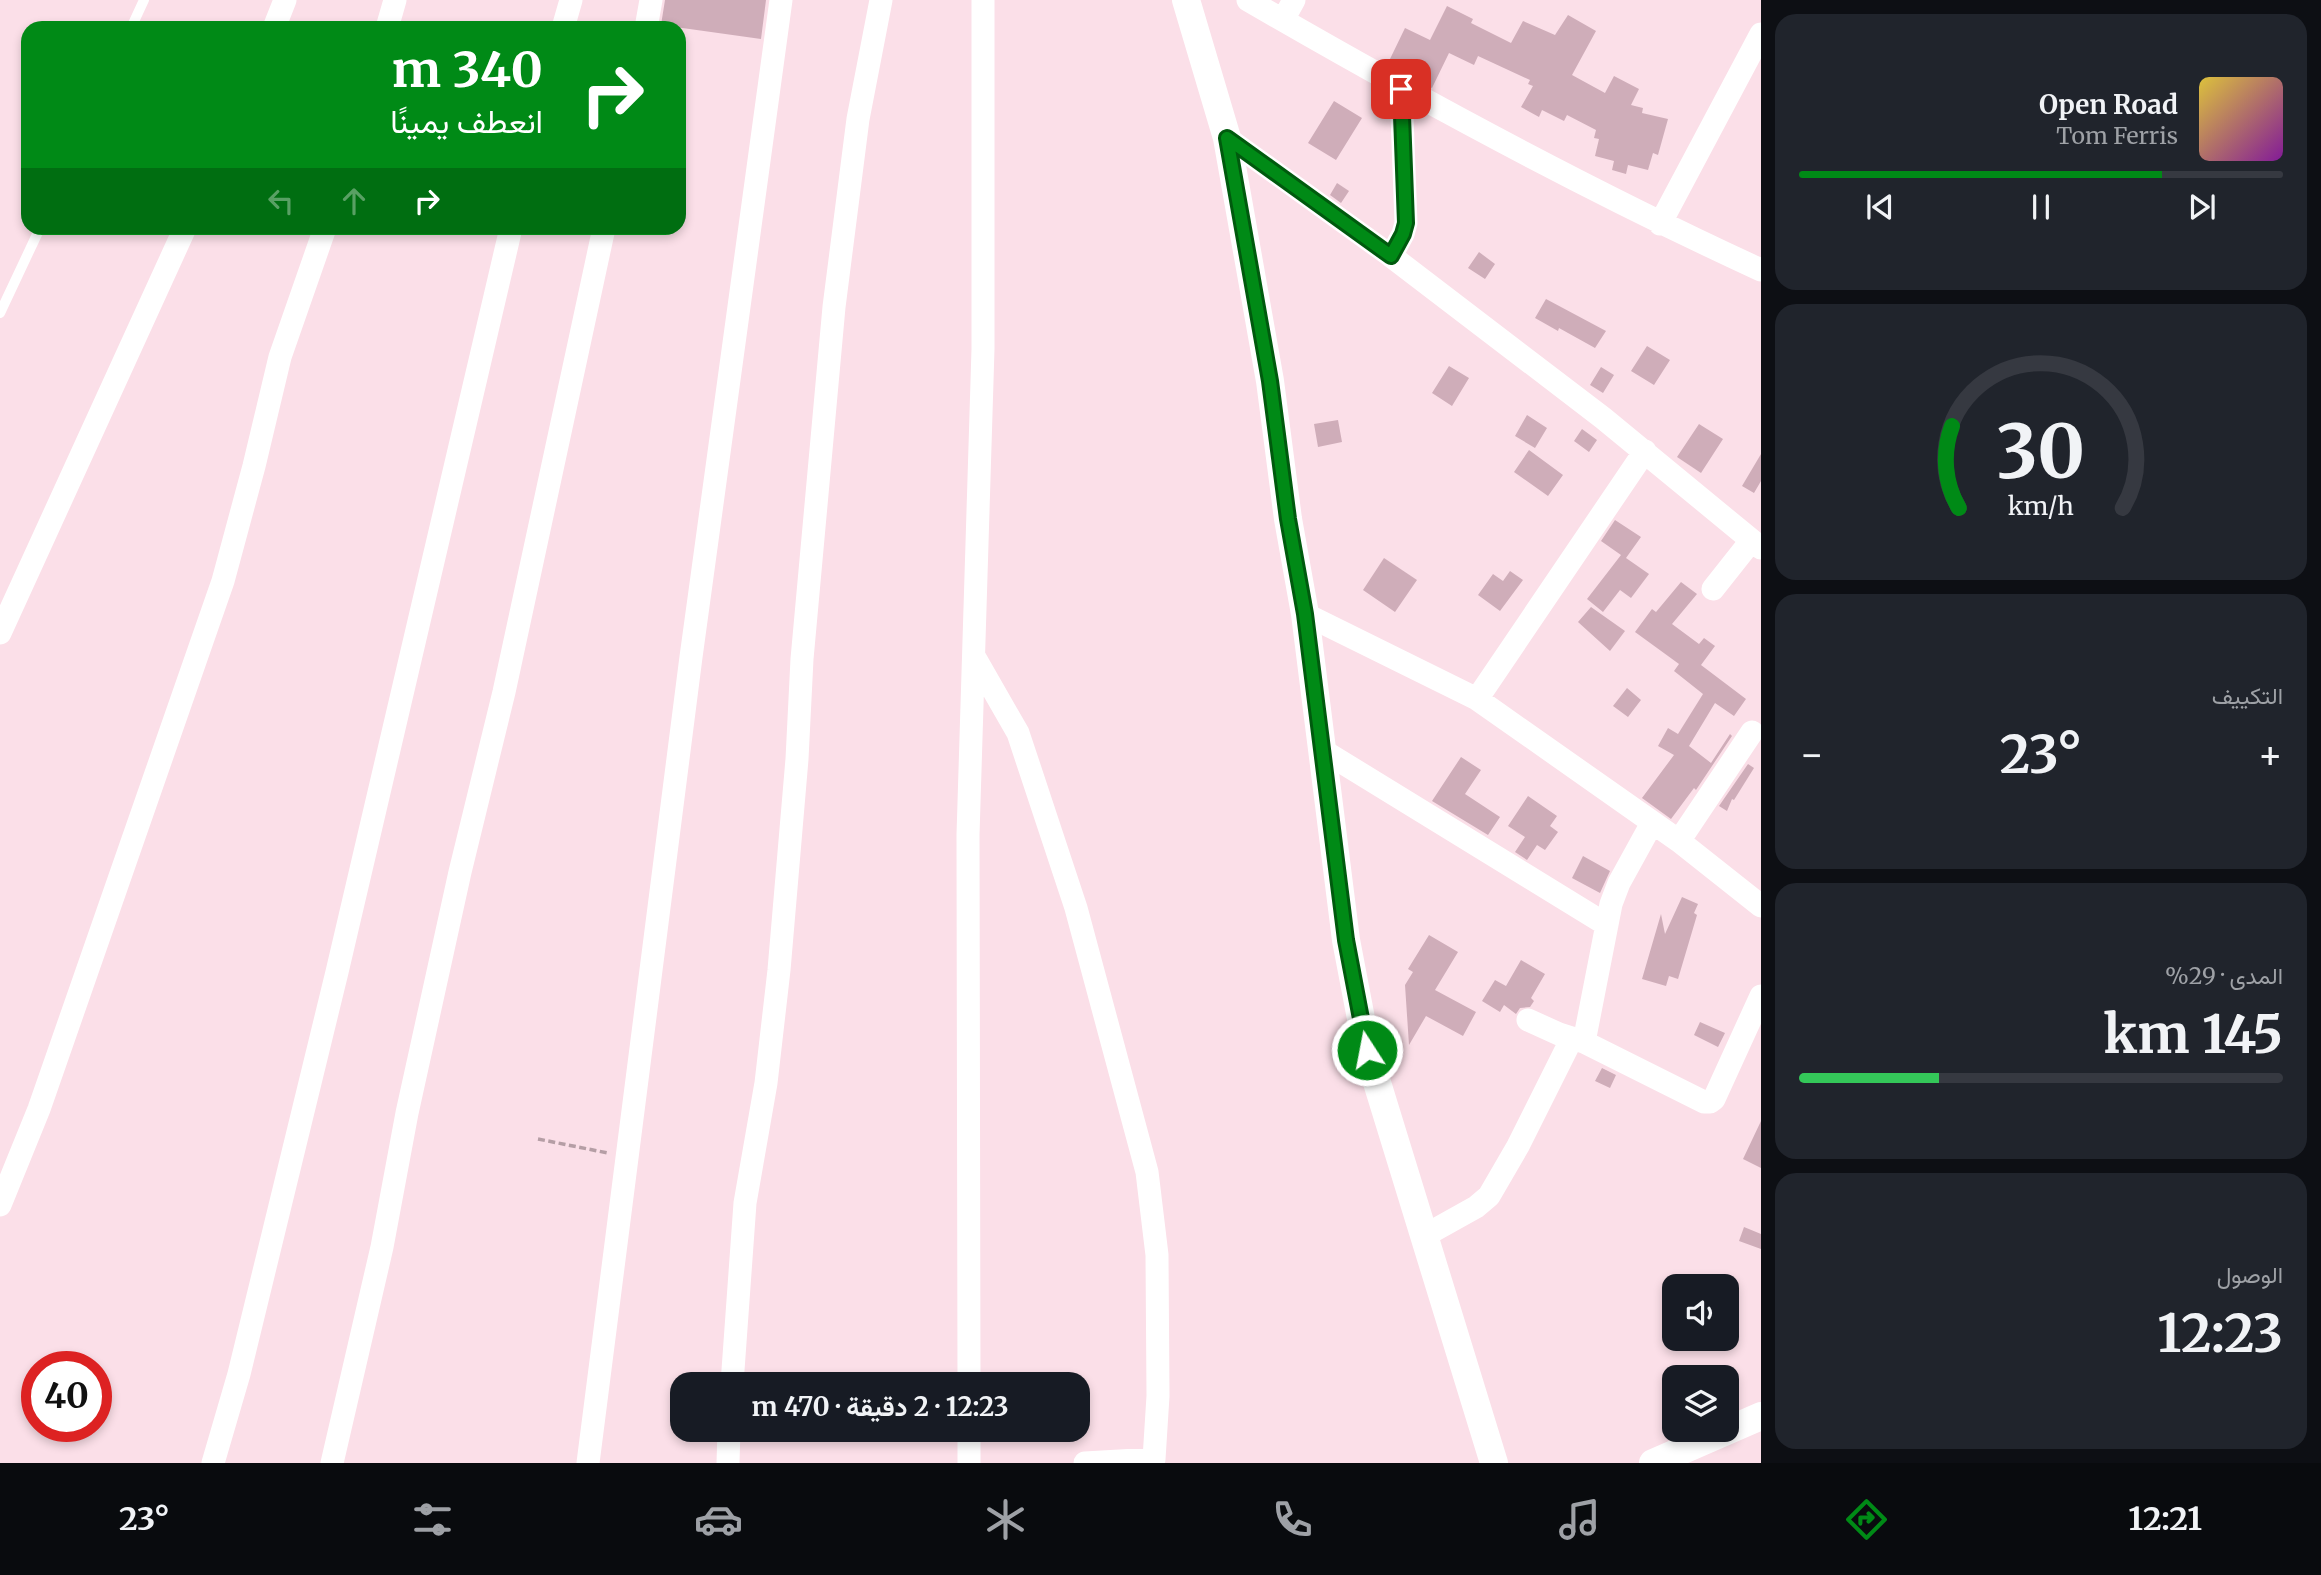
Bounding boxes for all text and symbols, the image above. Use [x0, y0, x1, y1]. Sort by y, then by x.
text: 340 m [392, 39, 543, 100]
icon: right [567, 49, 658, 140]
pin [1371, 59, 1431, 119]
icon: arrive [1382, 70, 1420, 108]
text: Open Road [2039, 88, 2178, 121]
text: انعطف يمينًا [390, 102, 543, 142]
text: Tom Ferris [2056, 121, 2178, 150]
icon: left [262, 182, 300, 220]
icon: ahead [335, 182, 373, 220]
icon: right [408, 182, 446, 220]
icon: previous [1861, 188, 1899, 226]
icon: pause [2022, 188, 2060, 226]
icon: next [2183, 188, 2221, 226]
text: 30 [1996, 406, 2086, 498]
text: km/h [2008, 489, 2074, 521]
text: التكييف [2212, 681, 2283, 710]
text: 23° [2000, 722, 2082, 787]
text: − [1799, 731, 1824, 778]
text: + [2258, 731, 2283, 778]
text: المدى · 29% [2165, 961, 2283, 990]
text: 145 km [2104, 1002, 2283, 1067]
position arrow [1330, 1013, 1404, 1087]
text: الوصول [2217, 1260, 2283, 1289]
map controls [1662, 1274, 1739, 1442]
button: sound [1662, 1274, 1739, 1351]
text: 12:23 [2157, 1301, 2283, 1366]
speed limit sign: 40 [21, 1351, 112, 1442]
button: layers [1662, 1365, 1739, 1442]
text: 12:23 · 2 دقيقة · 470 m [751, 1390, 1009, 1423]
icon: filters [408, 1495, 457, 1544]
icon: car [694, 1495, 743, 1544]
icon: climate [981, 1495, 1030, 1544]
icon: phone [1268, 1495, 1317, 1544]
icon: music [1555, 1495, 1604, 1544]
icon: directions [1842, 1495, 1891, 1544]
text: 23° [119, 1499, 170, 1539]
text: 12:21 [2128, 1499, 2202, 1539]

